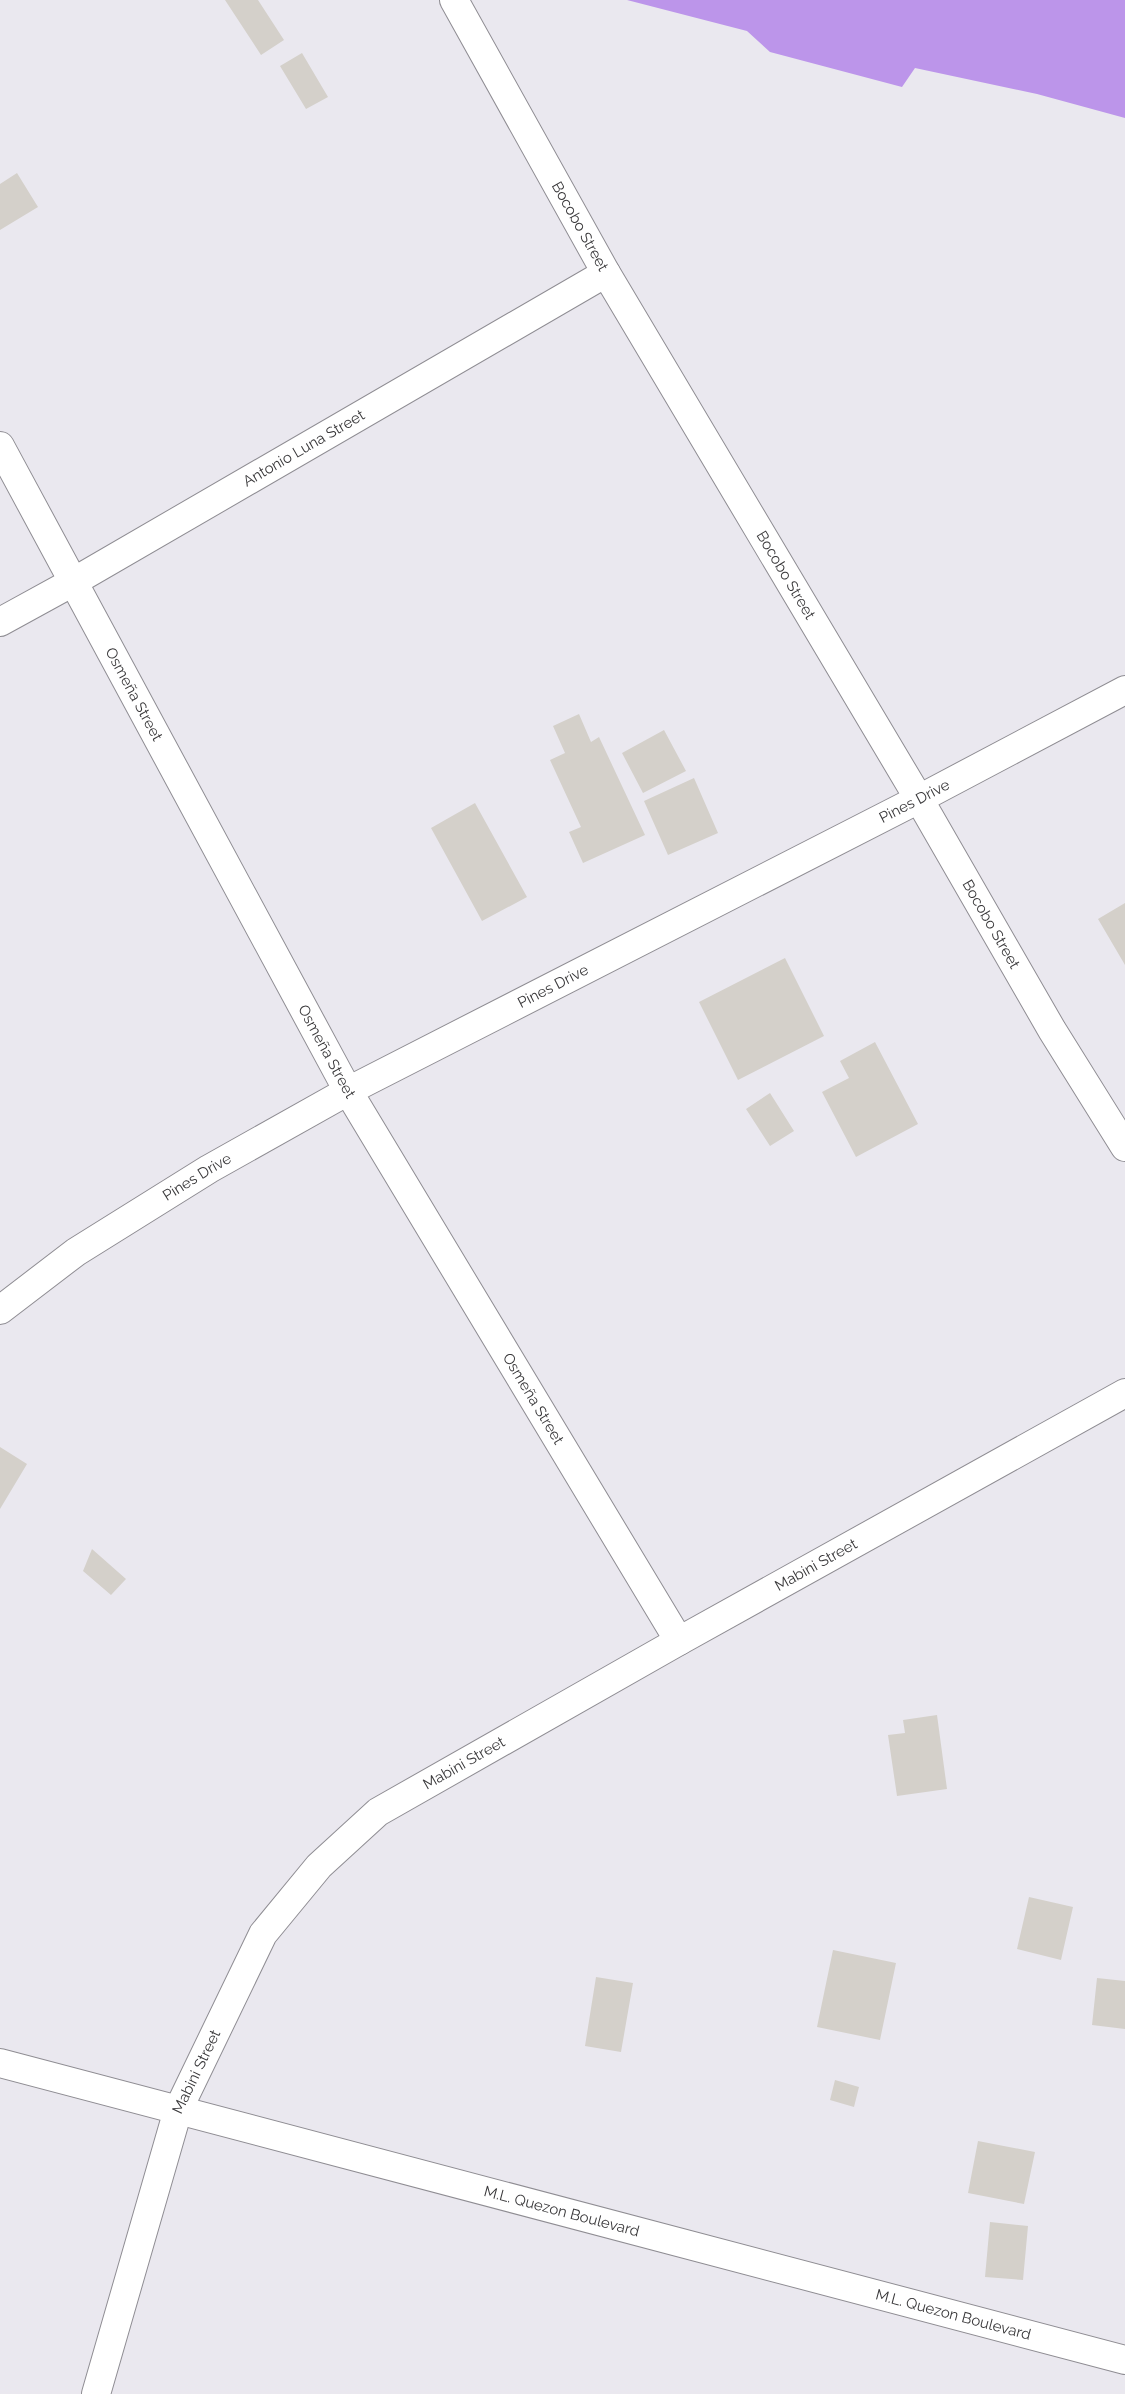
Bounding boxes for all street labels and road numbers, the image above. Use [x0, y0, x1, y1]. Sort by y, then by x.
street label: Bocobo Street [548, 178, 612, 274]
street label: Antonio Luna Street [240, 406, 368, 490]
street label: Bocobo Street [753, 528, 819, 623]
street label: Osmeña Street [101, 644, 166, 744]
street label: Pines Drive [876, 775, 953, 827]
street label: Bocobo Street [958, 876, 1024, 972]
street label: Pines Drive [515, 961, 592, 1012]
street label: Osmeña Street [294, 1002, 359, 1102]
street label: Pines Drive [159, 1149, 235, 1205]
street label: Osmeña Street [499, 1350, 568, 1448]
street label: Mabini Street [772, 1535, 860, 1595]
street label: Mabini Street [420, 1733, 508, 1794]
street label: Mabini Street [168, 2027, 224, 2117]
street label: M.L. Quezon Boulevard [482, 2182, 641, 2240]
street label: M.L. Quezon Boulevard [874, 2286, 1033, 2344]

